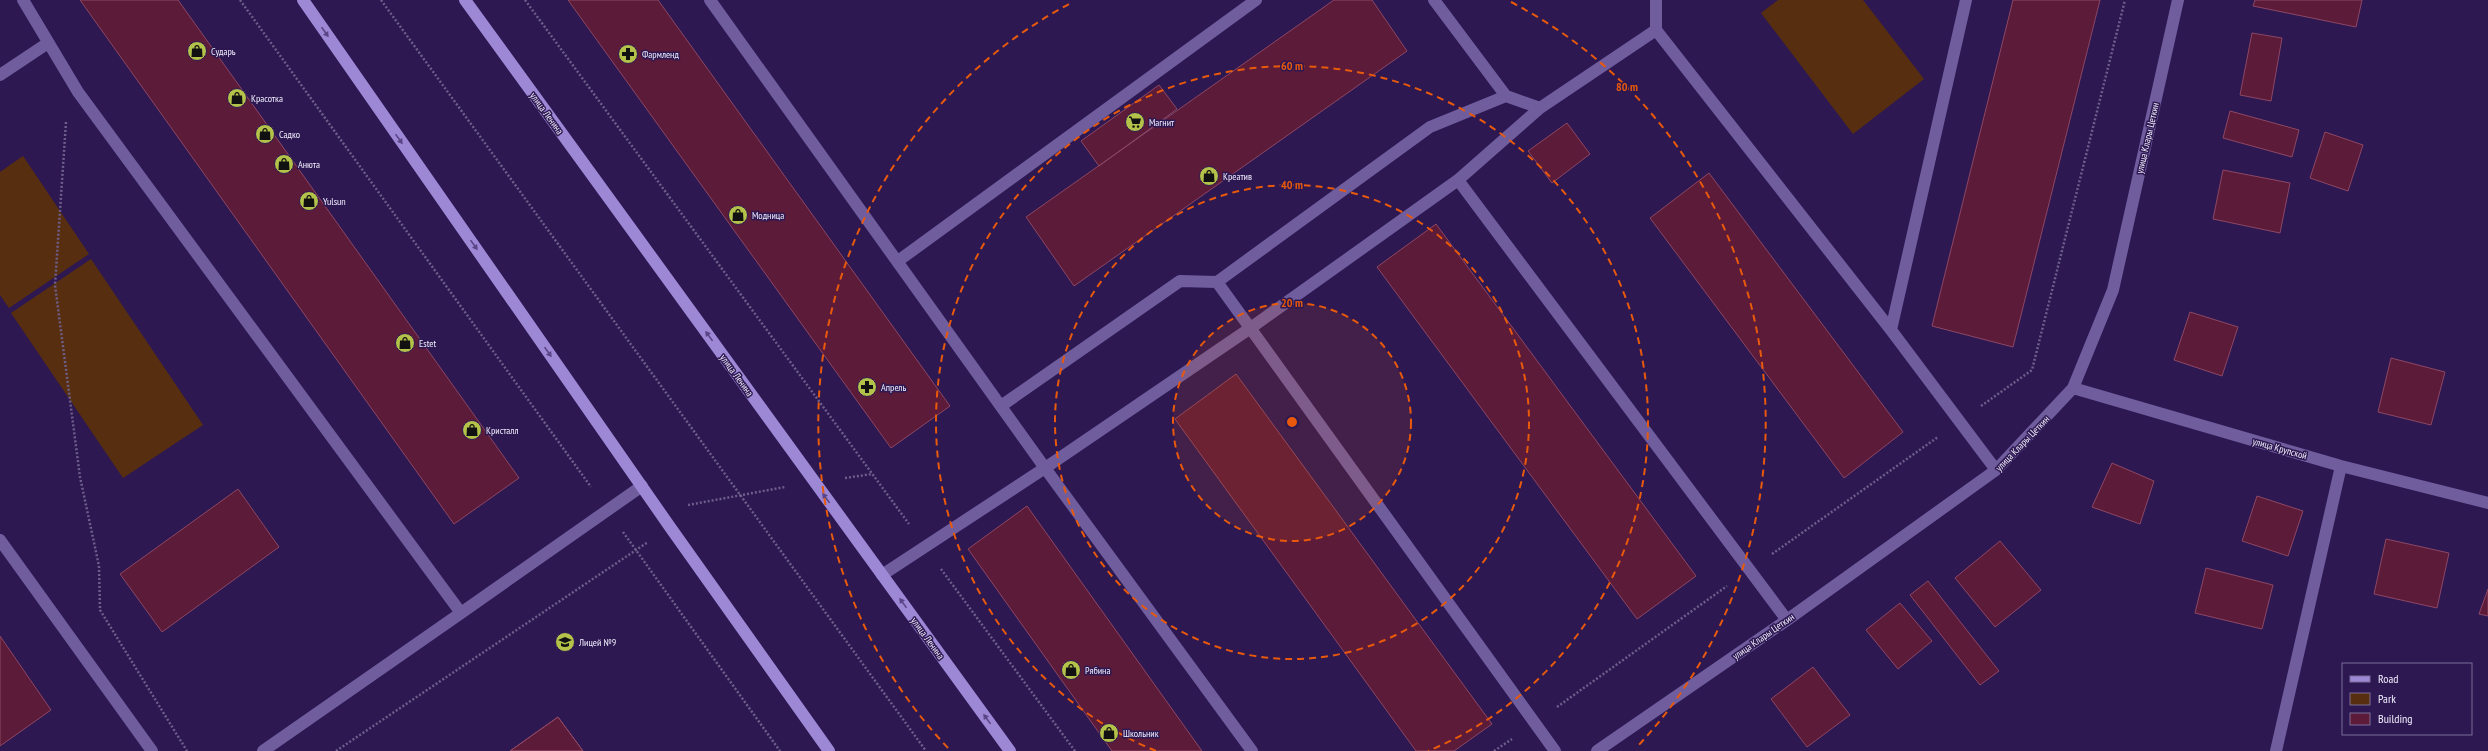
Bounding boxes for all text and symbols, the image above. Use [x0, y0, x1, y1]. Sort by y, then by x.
one-way arrow [321, 27, 329, 37]
shop icon: Сударь [186, 40, 208, 62]
pharmacy icon: Фармленд [617, 43, 639, 65]
place label: Сударь [211, 45, 236, 58]
place label: Фармленд [642, 48, 679, 61]
text: 60 m [1281, 58, 1303, 73]
text: 80 m [1616, 79, 1638, 94]
shop icon: Красотка [226, 87, 248, 109]
street label: улица Ленина [527, 90, 566, 137]
place label: Красотка [251, 92, 283, 105]
street label: улица Клары Цеткин [2133, 101, 2162, 175]
supermarket icon: Магнит [1124, 111, 1146, 133]
place label: Магнит [1149, 116, 1175, 129]
shop icon: Садко [254, 123, 276, 145]
place label: Садко [279, 128, 300, 141]
one-way arrow [395, 133, 403, 144]
shop icon: Анюта [273, 153, 295, 175]
place label: Анюта [298, 158, 320, 171]
shop icon: Креатив [1198, 165, 1220, 187]
place label: Креатив [1223, 170, 1252, 183]
text: 40 m [1281, 177, 1303, 192]
shop icon: Yulsun [298, 190, 320, 212]
place label: Yulsun [323, 195, 346, 208]
shop icon: Модница [727, 204, 749, 226]
place label: Модница [752, 209, 784, 222]
one-way arrow [470, 240, 478, 251]
text: 20 m [1281, 295, 1303, 310]
one-way arrow [705, 331, 713, 341]
shop icon: Estet [394, 332, 416, 354]
place label: Estet [419, 337, 436, 350]
one-way arrow [544, 347, 552, 357]
street label: улица Ленина [717, 352, 756, 399]
pharmacy icon: Апрель [856, 376, 878, 398]
place label: Апрель [881, 381, 906, 394]
street label: улица Клары Цеткин [1992, 413, 2052, 474]
centre of rings [1285, 415, 1299, 429]
shop icon: Кристалл [461, 419, 483, 441]
place label: Кристалл [486, 424, 518, 437]
street label: улица Крупской [2251, 435, 2309, 462]
one-way arrow [822, 492, 830, 503]
one-way arrow [899, 598, 907, 608]
street label: улица Клары Цеткин [1730, 610, 1797, 663]
street label: улица Ленина [908, 615, 947, 662]
school or university icon: Лицей №9 [554, 631, 576, 653]
place label: Лицей №9 [578, 636, 616, 649]
shop icon: Рябина [1060, 659, 1082, 681]
legend [2342, 663, 2472, 735]
place label: Рябина [1085, 664, 1110, 677]
text: Road [2378, 671, 2398, 686]
text: Park [2378, 691, 2396, 706]
text: Building [2378, 711, 2413, 726]
one-way arrow [983, 714, 991, 725]
shop icon: Школьник [1098, 722, 1120, 744]
place label: Школьник [1123, 727, 1159, 740]

